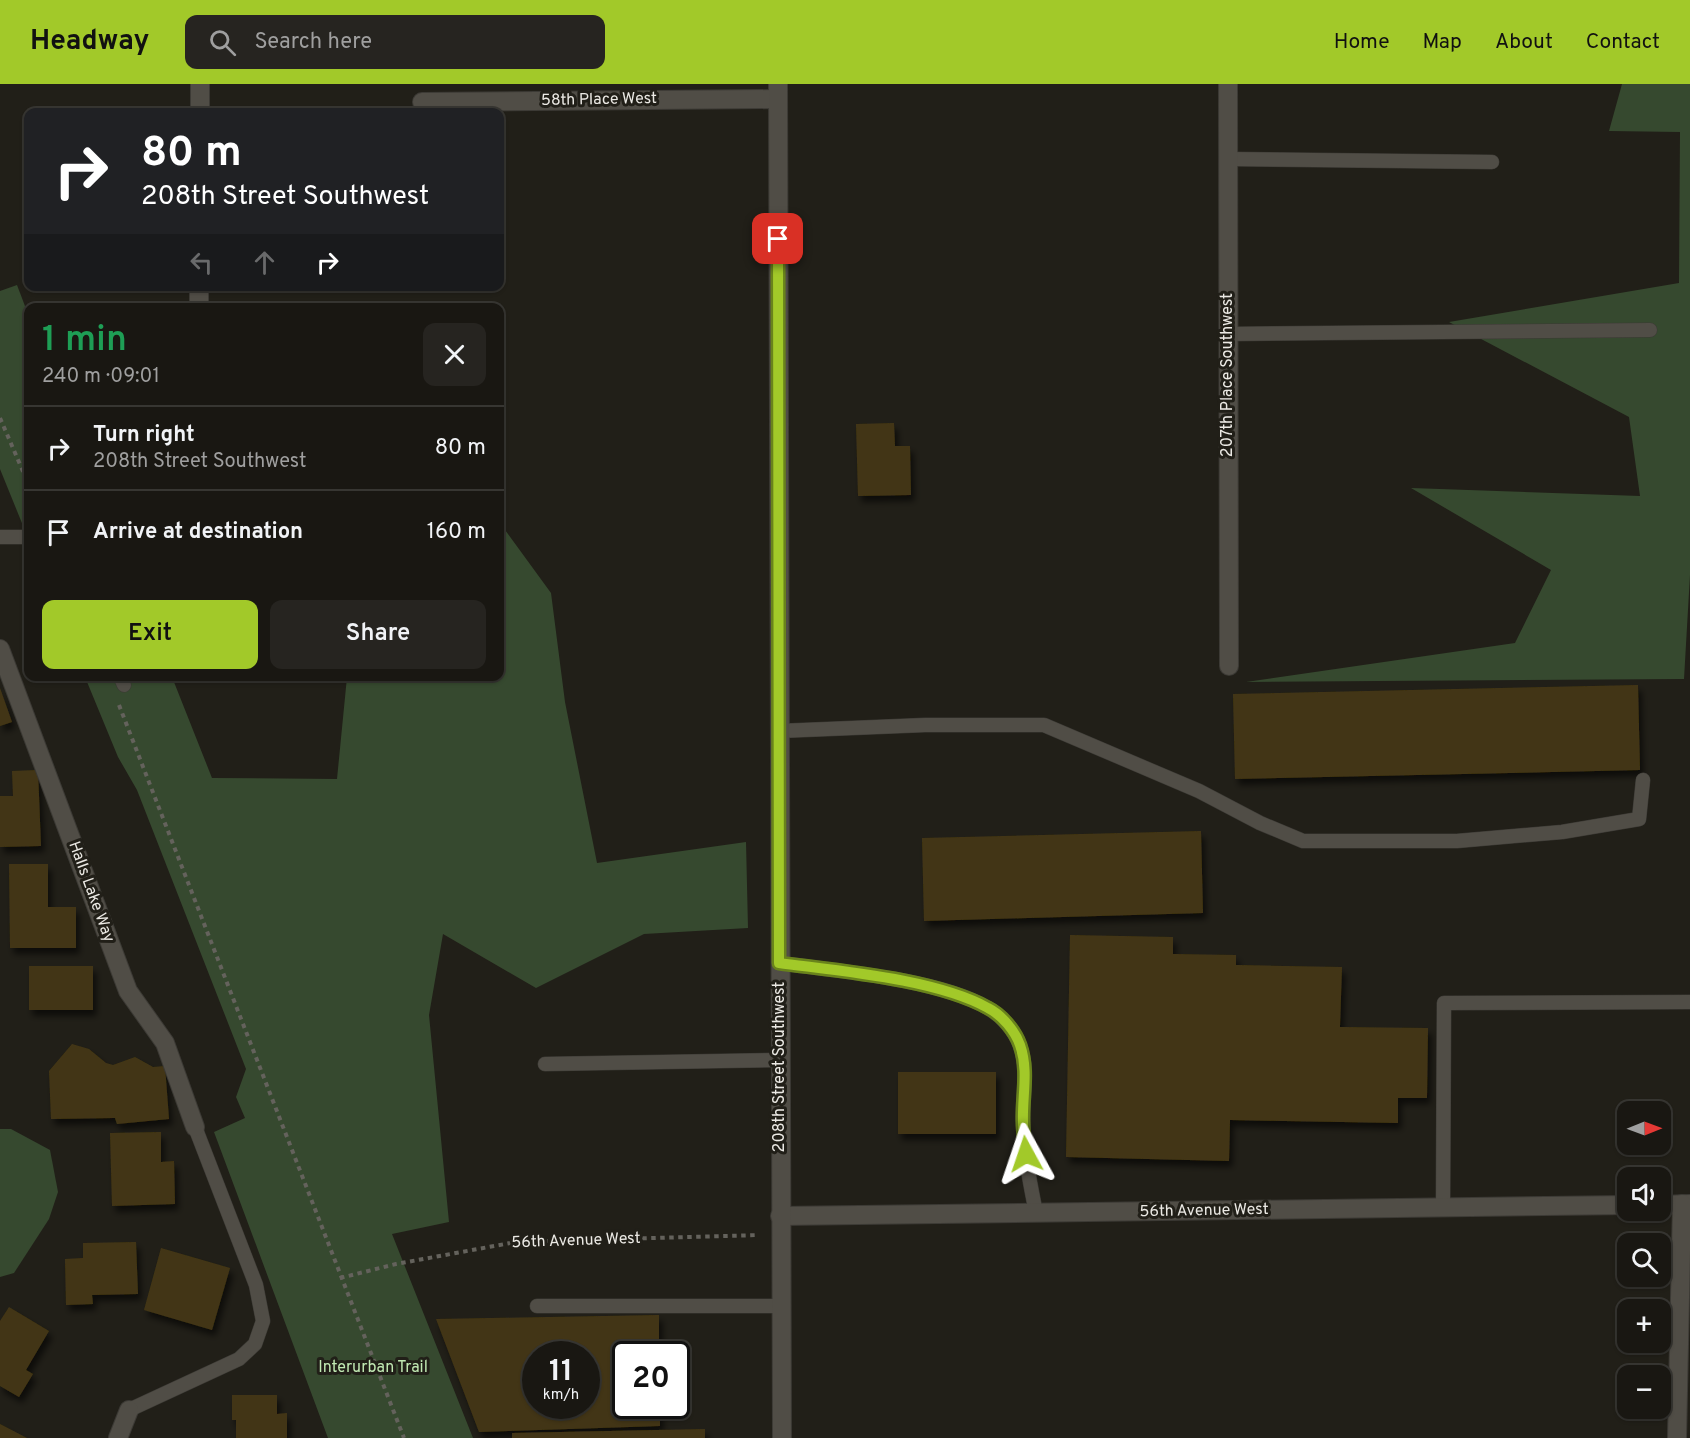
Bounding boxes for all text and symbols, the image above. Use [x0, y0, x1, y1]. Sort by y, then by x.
search box [185, 15, 605, 69]
text: Headway [30, 24, 149, 60]
icon: search [206, 26, 239, 59]
text: Search here [254, 29, 372, 56]
text: Home [1334, 29, 1390, 56]
text: Map [1423, 29, 1462, 56]
text: About [1495, 29, 1553, 56]
text: Contact [1586, 29, 1660, 56]
street label: 58th Place West [541, 89, 657, 111]
text: 80 m [141, 128, 242, 181]
icon: right [42, 132, 120, 210]
text: 208th Street Southwest [141, 180, 429, 214]
pin [752, 213, 803, 264]
icon: arrive [761, 222, 794, 255]
icon: left [185, 246, 218, 279]
icon: ahead [248, 246, 281, 279]
icon: right [311, 246, 344, 279]
street label: 207th Place Southwest [1218, 293, 1238, 457]
text: 1 min [42, 318, 127, 364]
button: close [423, 323, 486, 386]
text: 240 m · 09:01 [42, 364, 160, 390]
text: Turn right [93, 422, 195, 449]
icon: right [42, 432, 75, 465]
text: 80 m [435, 435, 486, 462]
text: 208th Street Southwest [93, 449, 306, 475]
icon: arrive [42, 516, 75, 549]
text: Arrive at destination [93, 519, 303, 546]
text: 160 m [427, 519, 486, 546]
button: Exit [42, 600, 258, 669]
button: Share [270, 600, 486, 669]
street label: Halls Lake Way [63, 839, 119, 945]
street label: 208th Street Southwest [770, 982, 790, 1152]
north arrow [1617, 1101, 1671, 1155]
map controls [1617, 1101, 1671, 1419]
position arrow [994, 1122, 1058, 1186]
button: sound [1617, 1167, 1671, 1221]
street label: 56th Avenue West [1139, 1200, 1269, 1222]
street label: 56th Avenue West [511, 1229, 641, 1253]
button: search [1617, 1233, 1671, 1287]
button: + [1617, 1299, 1671, 1353]
speed limit sign: 20 [612, 1341, 690, 1419]
text: 11 [549, 1354, 573, 1391]
park label: Interurban Trail [318, 1358, 428, 1378]
button: − [1617, 1365, 1671, 1419]
text: km/h [543, 1386, 579, 1405]

